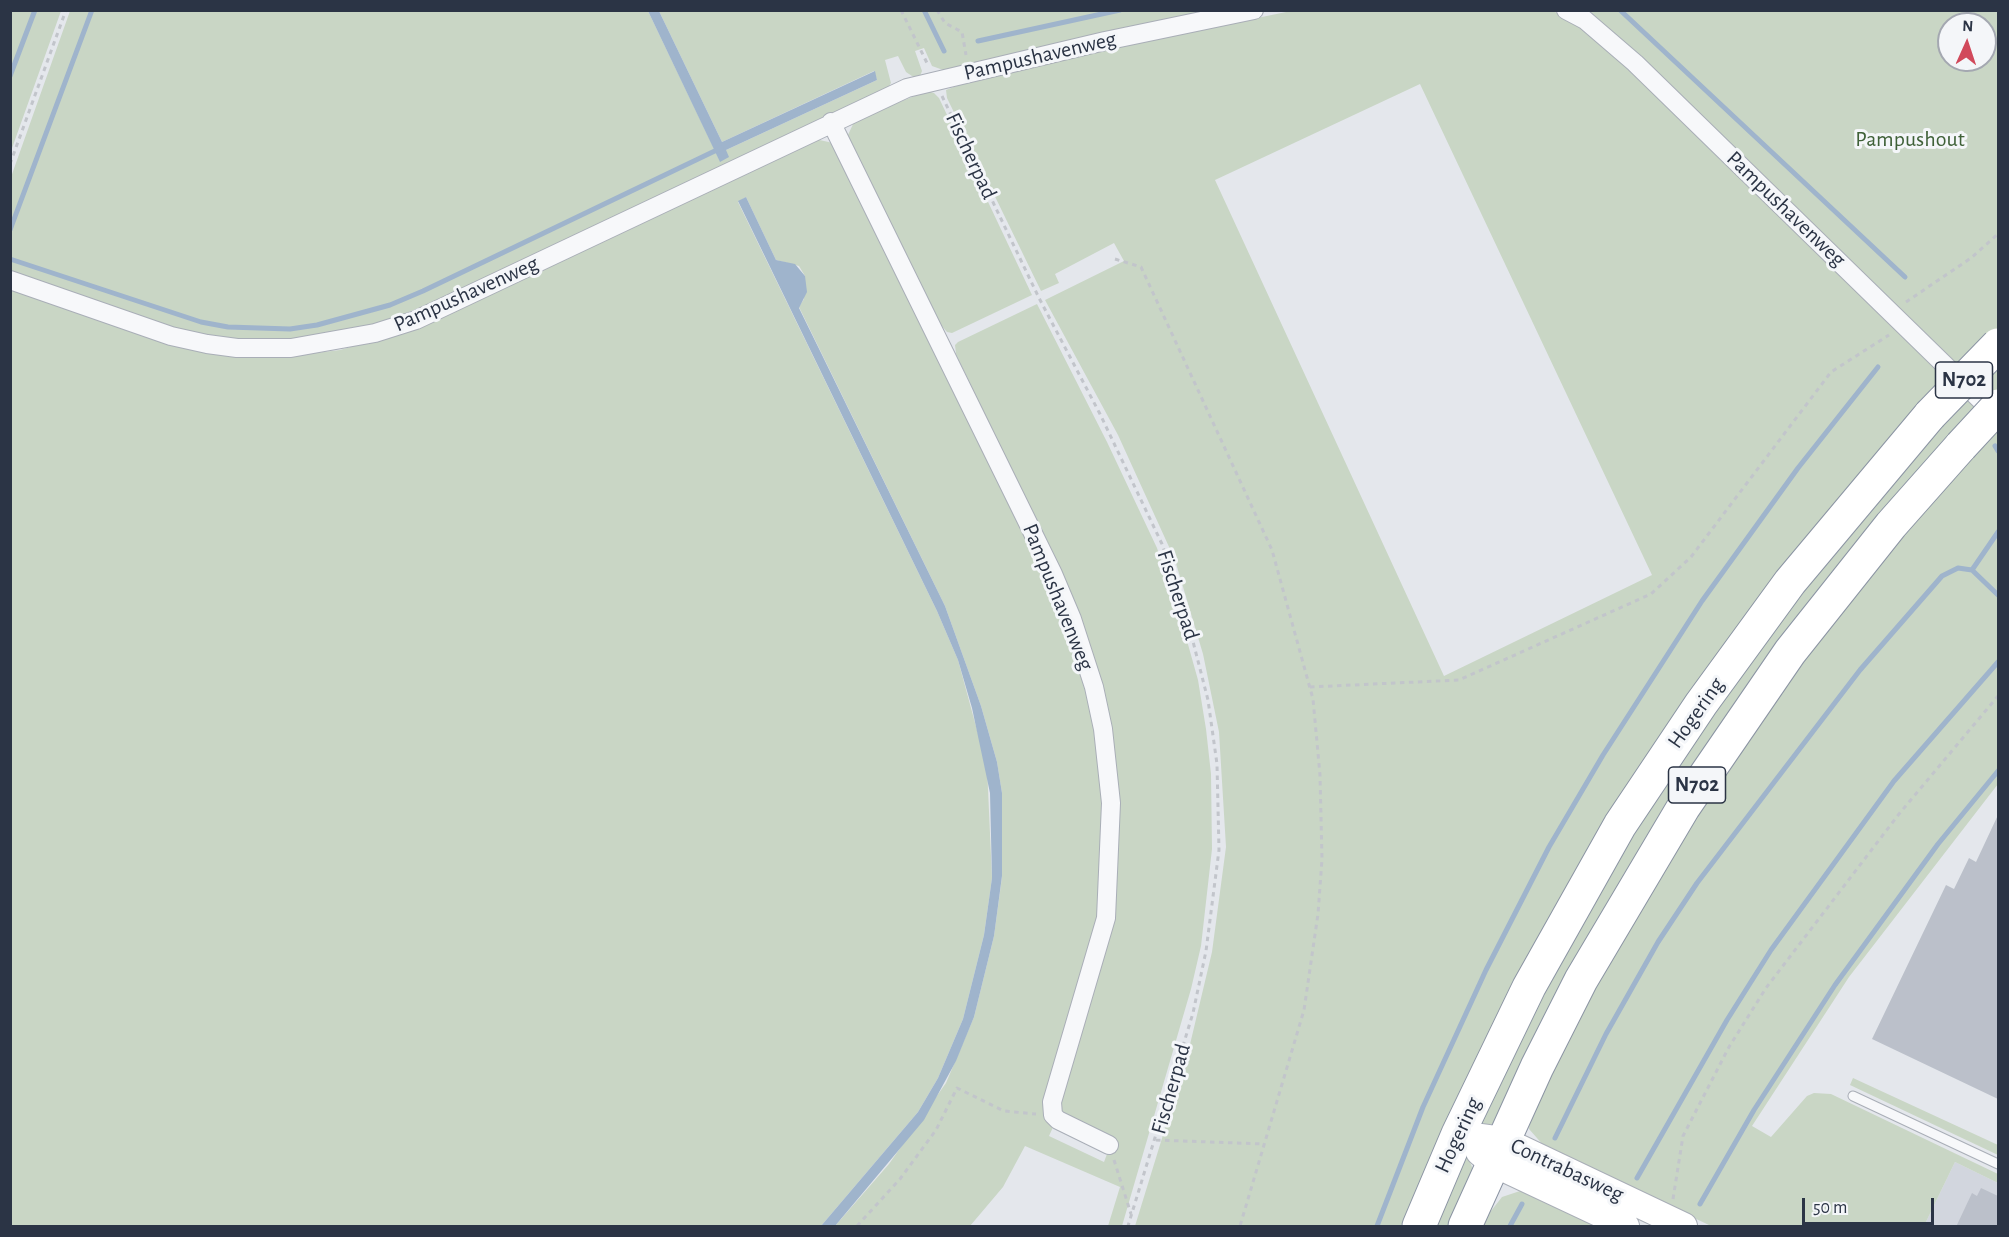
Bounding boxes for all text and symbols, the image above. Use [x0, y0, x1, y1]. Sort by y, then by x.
north arrow [1937, 12, 1997, 72]
text: N [1962, 18, 1974, 34]
street label: Pampushavenweg [961, 26, 1119, 86]
street label: Fischerpad [939, 108, 1003, 204]
park label: Pampushout [1855, 126, 1965, 152]
street label: Pampushavenweg [1721, 145, 1851, 273]
street label: Pampushavenweg [390, 250, 542, 338]
road number: N702 [1936, 362, 1992, 398]
street label: Pampushavenweg [1017, 520, 1099, 674]
street label: Fischerpad [1151, 547, 1205, 643]
street label: Hogering [1662, 672, 1730, 754]
road number: N702 [1668, 767, 1726, 803]
street label: Fischerpad [1146, 1041, 1196, 1137]
street label: Hogering [1429, 1093, 1487, 1177]
street label: Contrabasweg [1506, 1132, 1628, 1208]
scale bar [1805, 1186, 1937, 1224]
text: 50 m [1813, 1199, 1847, 1217]

